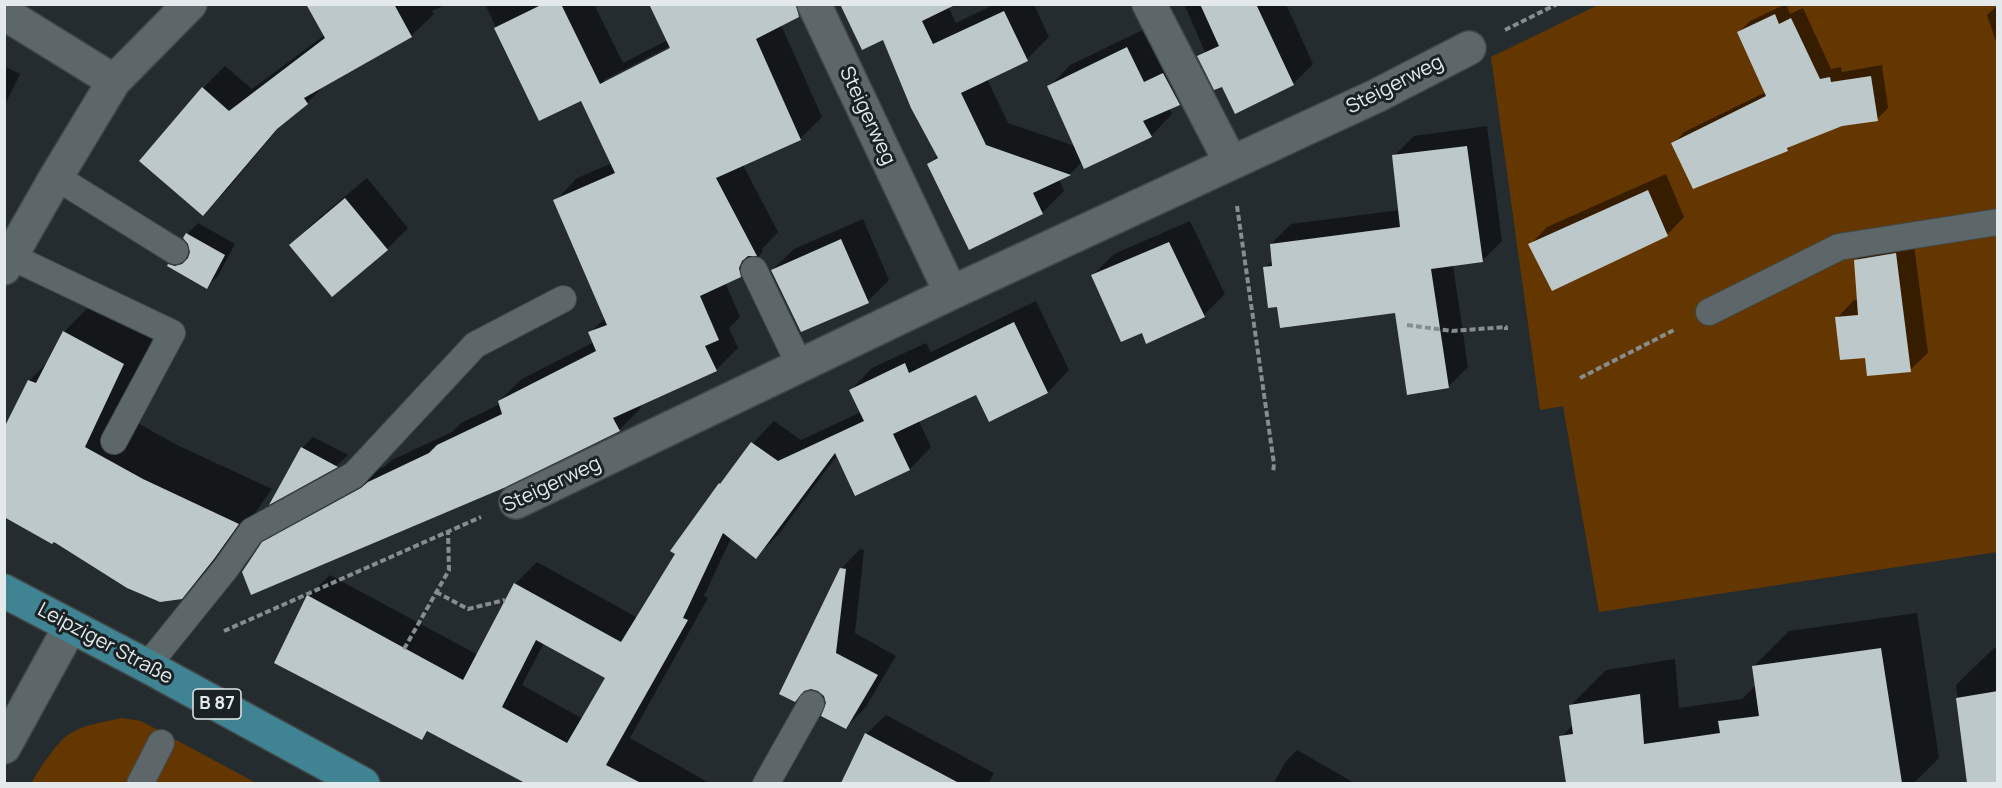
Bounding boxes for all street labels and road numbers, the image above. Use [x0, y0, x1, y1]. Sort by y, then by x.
street label: Steigerweg [1343, 50, 1447, 120]
street label: Steigerweg [834, 63, 900, 169]
street label: Steigerweg [499, 452, 605, 518]
street label: Leipziger Straße [33, 598, 177, 690]
road number: B 87 [193, 689, 241, 719]

